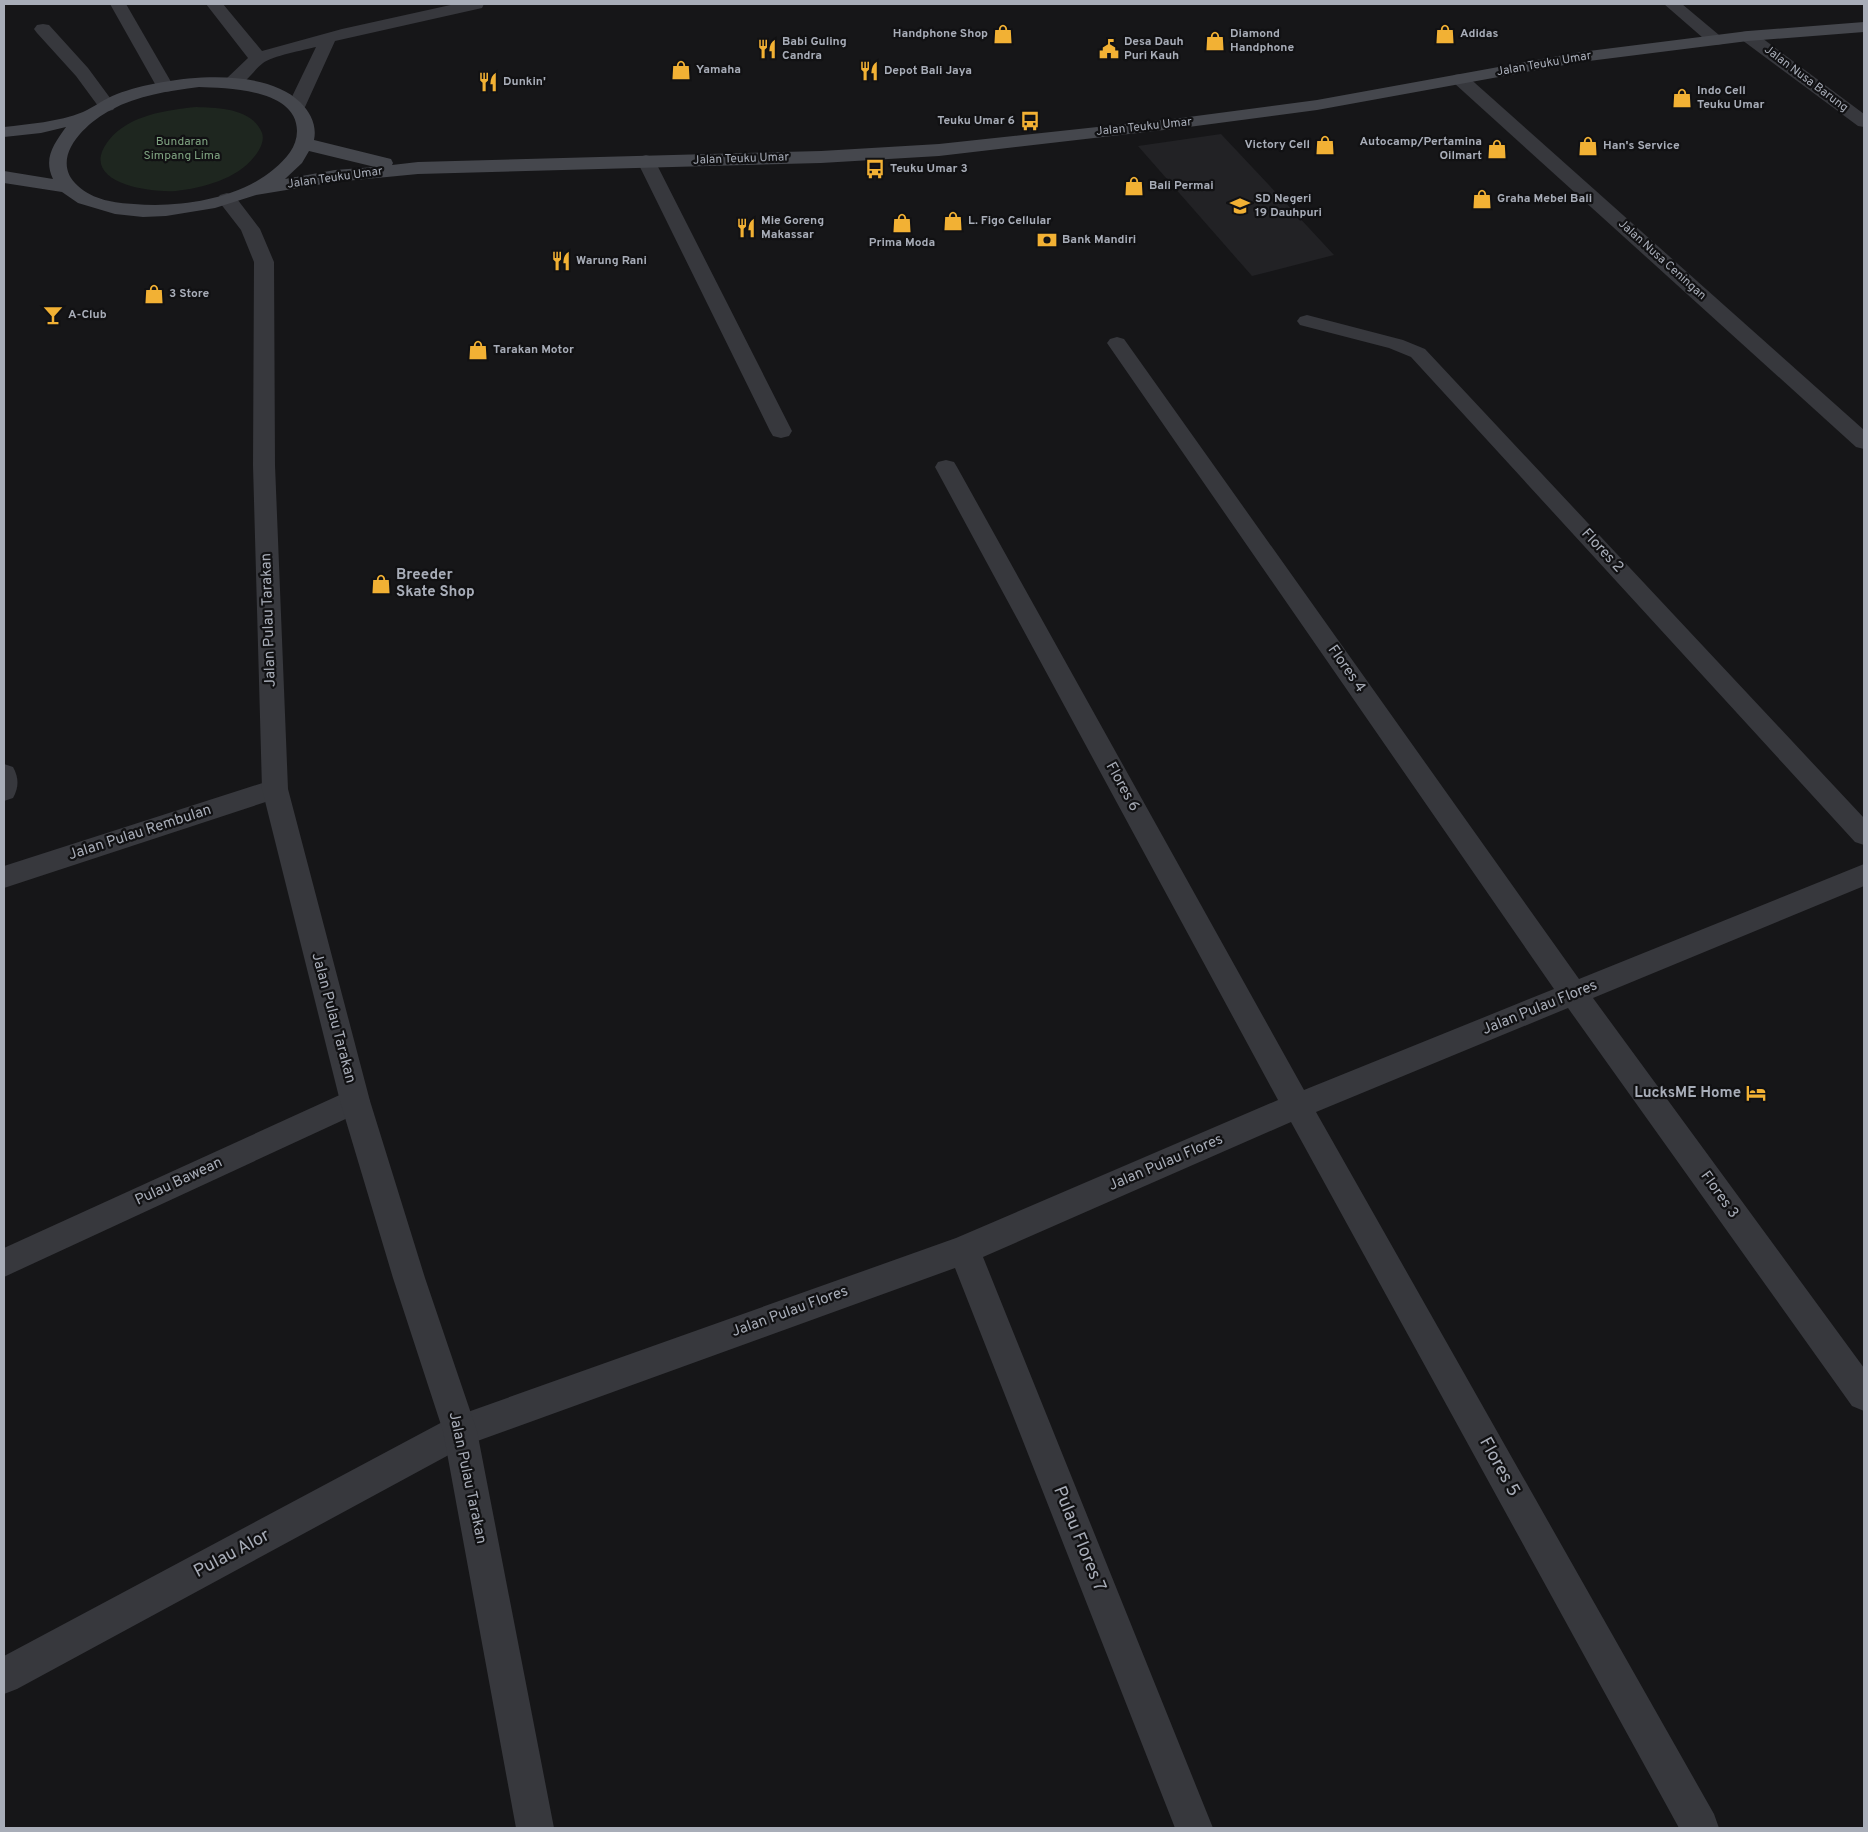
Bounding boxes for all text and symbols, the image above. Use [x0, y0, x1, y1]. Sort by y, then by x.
shop icon: Handphone Shop [992, 23, 1014, 45]
shop icon: Adidas [1434, 23, 1456, 45]
place label: Handphone Shop [893, 26, 988, 42]
place label: Diamond Handphone [1230, 26, 1294, 56]
place label: Adidas [1460, 26, 1498, 42]
shop icon: Diamond Handphone [1204, 30, 1226, 52]
place label: Babi Guling Candra [782, 34, 847, 64]
place label: Desa Dauh Puri Kauh [1124, 34, 1184, 64]
restaurant icon: Babi Guling Candra [756, 38, 778, 60]
public building icon: Desa Dauh Puri Kauh [1098, 38, 1120, 60]
street label: Jalan Nusa Barung [1761, 42, 1851, 116]
street label: Jalan Teuku Umar [1495, 48, 1593, 80]
shop icon: Yamaha [670, 59, 692, 81]
restaurant icon: Depot Bali Jaya [858, 60, 880, 82]
place label: Yamaha [696, 62, 741, 78]
place label: Depot Bali Jaya [884, 63, 972, 79]
restaurant icon: Dunkin' [477, 71, 499, 93]
place label: Dunkin' [503, 74, 546, 90]
place label: Indo Cell Teuku Umar [1697, 83, 1764, 113]
shop icon: Indo Cell Teuku Umar [1671, 87, 1693, 109]
bus stop icon: Teuku Umar 6 [1019, 110, 1041, 132]
place label: Teuku Umar 6 [937, 113, 1015, 129]
street label: Jalan Teuku Umar [1095, 114, 1193, 140]
park label: Bundaran Simpang Lima [144, 134, 220, 164]
shop icon: Victory Cell [1314, 134, 1336, 156]
place label: Autocamp/Pertamina Oilmart [1359, 134, 1482, 164]
shop icon: Han's Service [1577, 135, 1599, 157]
place label: Victory Cell [1244, 137, 1310, 153]
shop icon: Autocamp/Pertamina Oilmart [1486, 138, 1508, 160]
place label: Han's Service [1603, 138, 1680, 154]
street label: Jalan Teuku Umar [693, 149, 790, 169]
bus stop icon: Teuku Umar 3 [864, 158, 886, 180]
place label: Teuku Umar 3 [890, 161, 968, 177]
street label: Jalan Teuku Umar [286, 163, 384, 193]
shop icon: Bali Permai [1123, 175, 1145, 197]
place label: Bali Permai [1149, 178, 1214, 194]
shop icon: Graha Mebel Bali [1471, 188, 1493, 210]
place label: SD Negeri 19 Dauhpuri [1255, 191, 1322, 221]
place label: Graha Mebel Bali [1497, 191, 1592, 207]
school or university icon: SD Negeri 19 Dauhpuri [1229, 195, 1251, 217]
shop icon: L. Figo Cellular [942, 210, 964, 232]
shop icon: Prima Moda [891, 212, 913, 234]
place label: Mie Goreng Makassar [761, 213, 824, 243]
place label: L. Figo Cellular [968, 213, 1051, 229]
street label: Jalan Nusa Ceningan [1615, 216, 1709, 304]
restaurant icon: Mie Goreng Makassar [735, 217, 757, 239]
bank icon: Bank Mandiri [1036, 229, 1058, 251]
place label: Bank Mandiri [1062, 232, 1136, 248]
place label: Prima Moda [869, 235, 935, 251]
restaurant icon: Warung Rani [550, 250, 572, 272]
place label: Warung Rani [576, 253, 647, 269]
shop icon: 3 Store [143, 283, 165, 305]
place label: 3 Store [169, 286, 209, 302]
bar icon: A-Club [42, 304, 64, 326]
place label: A-Club [68, 307, 107, 323]
shop icon: Tarakan Motor [467, 339, 489, 361]
place label: Tarakan Motor [493, 342, 574, 358]
street label: Flores 2 [1577, 525, 1627, 577]
street label: Jalan Pulau Tarakan [257, 553, 281, 687]
place label: Breeder Skate Shop [396, 566, 475, 602]
shop icon: Breeder Skate Shop [370, 573, 392, 595]
street label: Flores 4 [1323, 641, 1369, 697]
street label: Flores 6 [1101, 759, 1143, 815]
street label: Jalan Pulau Rembulan [66, 801, 214, 865]
street label: Jalan Pulau Tarakan [306, 951, 360, 1085]
street label: Jalan Pulau Flores [1480, 976, 1600, 1040]
hotel icon: LucksME Home [1745, 1082, 1767, 1104]
place label: LucksME Home [1634, 1084, 1741, 1103]
street label: Jalan Pulau Flores [1106, 1130, 1226, 1196]
street label: Pulau Bawean [132, 1153, 226, 1211]
street label: Flores 3 [1696, 1168, 1742, 1222]
street label: Jalan Pulau Flores [729, 1282, 851, 1342]
street label: Jalan Pulau Tarakan [444, 1410, 490, 1546]
street label: Flores 5 [1473, 1433, 1525, 1501]
street label: Pulau Flores 7 [1047, 1483, 1111, 1595]
street label: Pulau Alor [190, 1524, 274, 1584]

